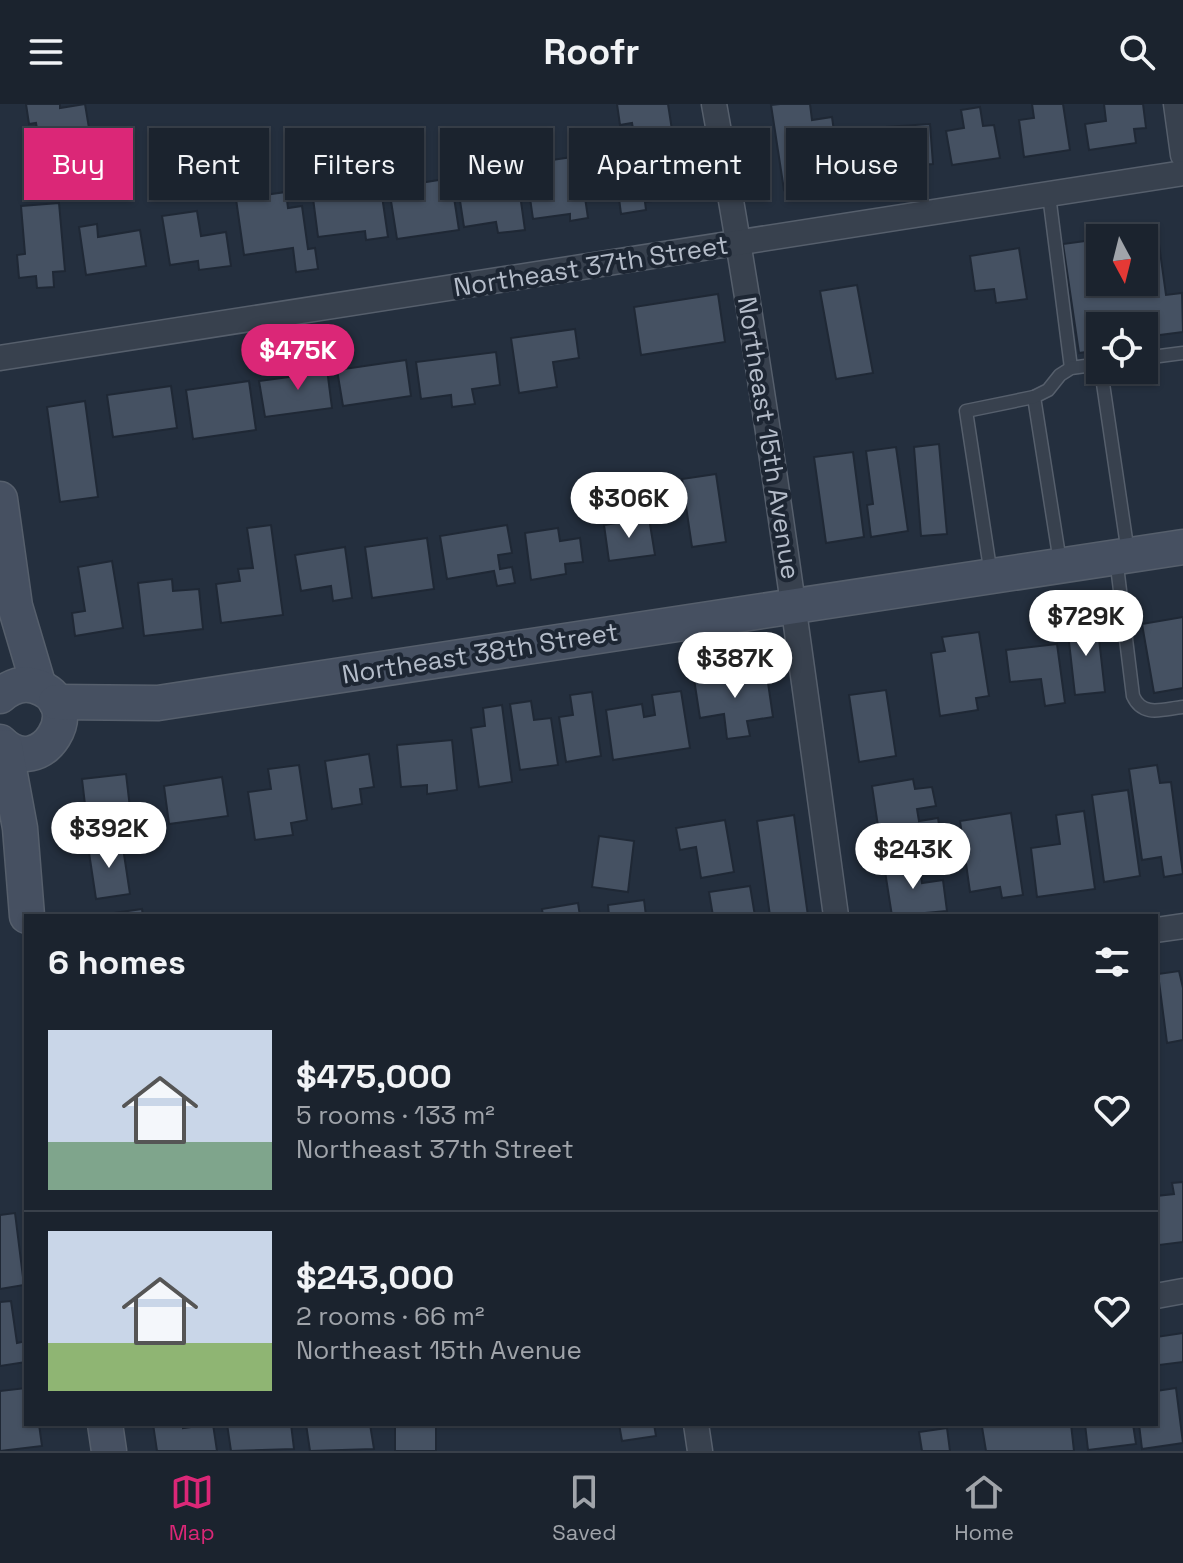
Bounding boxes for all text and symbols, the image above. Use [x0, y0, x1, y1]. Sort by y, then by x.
text: Roofr [543, 29, 640, 75]
icon: menu [24, 30, 68, 74]
icon: search [1115, 30, 1159, 74]
chip: Buy [24, 128, 133, 200]
chip: Rent [149, 128, 269, 200]
chip: Filters [285, 128, 424, 200]
chip: New [440, 128, 553, 200]
chip: Apartment [569, 128, 770, 200]
chip: House [786, 128, 927, 200]
north arrow [1086, 224, 1158, 296]
map controls [1086, 224, 1158, 384]
street label: Northeast 37th Street [451, 227, 731, 305]
street label: Northeast 15th Avenue [730, 294, 808, 582]
button: locate [1086, 312, 1158, 384]
pin: $475K [242, 324, 354, 392]
text: $475K [259, 333, 337, 367]
pin: $306K [573, 472, 685, 540]
text: $306K [589, 481, 669, 515]
pin: $729K [1030, 590, 1142, 658]
text: $729K [1047, 599, 1125, 633]
street label: Northeast 38th Street [339, 614, 621, 692]
pin: $387K [679, 632, 791, 700]
text: $387K [696, 641, 774, 675]
pin: $392K [53, 802, 165, 870]
text: $392K [69, 811, 149, 845]
pin: $243K [857, 823, 969, 891]
text: $243K [873, 832, 953, 866]
icon: filters [1090, 940, 1134, 984]
text: 6 homes [48, 941, 186, 984]
text: $475,000 [296, 1055, 452, 1098]
icon: home [112, 1062, 208, 1158]
icon: heart [1090, 1088, 1134, 1132]
text: 5 rooms · 133 m² [296, 1098, 495, 1132]
text: Northeast 37th Street [296, 1132, 574, 1166]
text: $243,000 [296, 1256, 454, 1299]
icon: home [112, 1263, 208, 1359]
icon: heart [1090, 1289, 1134, 1333]
text: 2 rooms · 66 m² [296, 1299, 485, 1333]
text: Northeast 15th Avenue [296, 1333, 582, 1367]
tab: Map [169, 1470, 215, 1546]
tab: Saved [552, 1470, 617, 1546]
tab: Home [954, 1470, 1014, 1546]

